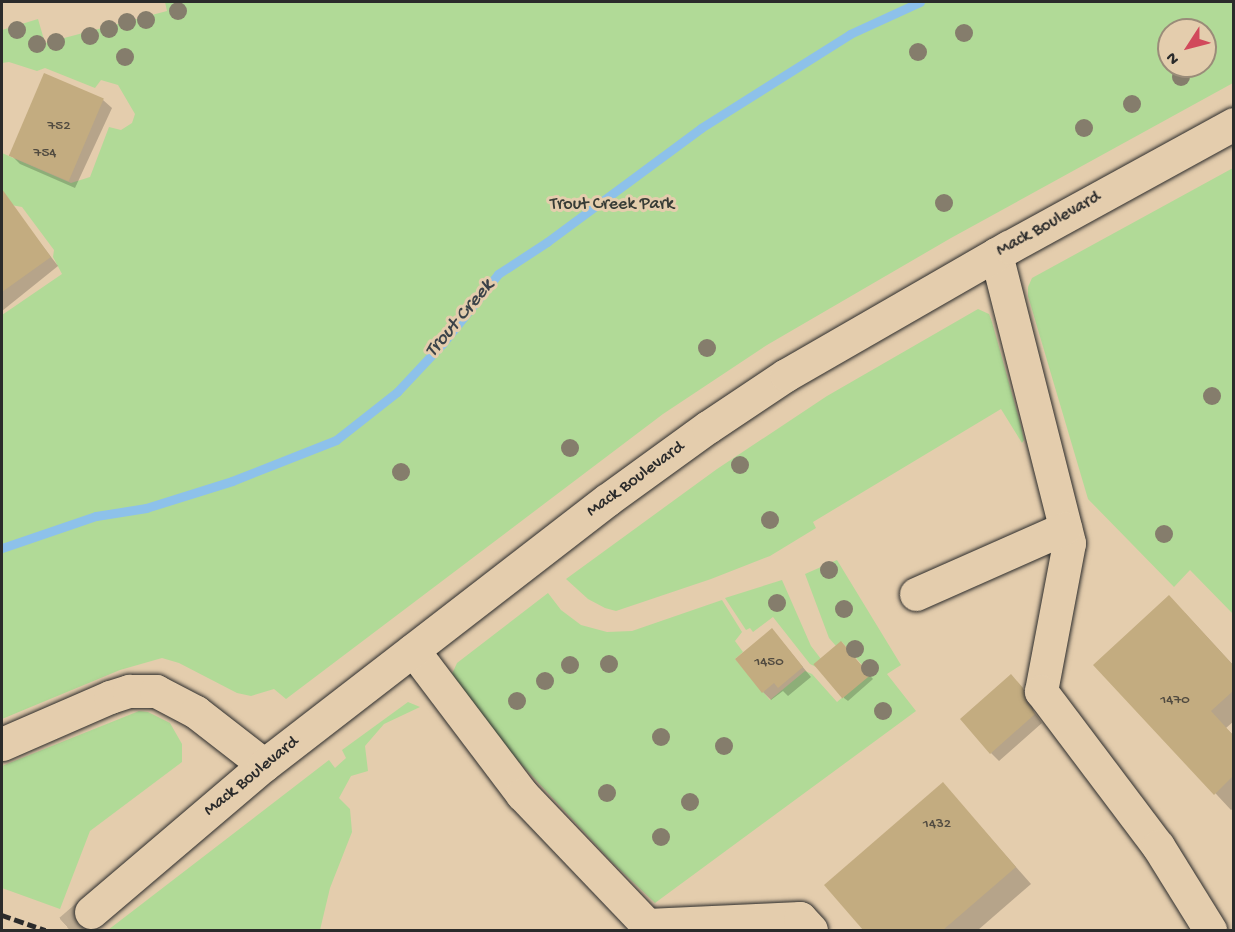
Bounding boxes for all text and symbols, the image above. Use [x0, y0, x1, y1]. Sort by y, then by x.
north arrow [1157, 18, 1217, 78]
text: N [1163, 48, 1184, 68]
house number: 752 [47, 118, 71, 136]
house number: 754 [34, 145, 56, 163]
street label: Mack Boulevard [993, 187, 1105, 263]
park label: Trout Creek Park [550, 194, 674, 216]
water label: Trout Creek [420, 275, 500, 363]
street label: Mack Boulevard [583, 437, 689, 523]
house number: 1450 [754, 654, 784, 672]
house number: 1470 [1160, 692, 1190, 710]
street label: Mack Boulevard [200, 732, 304, 822]
house number: 1432 [923, 816, 951, 834]

